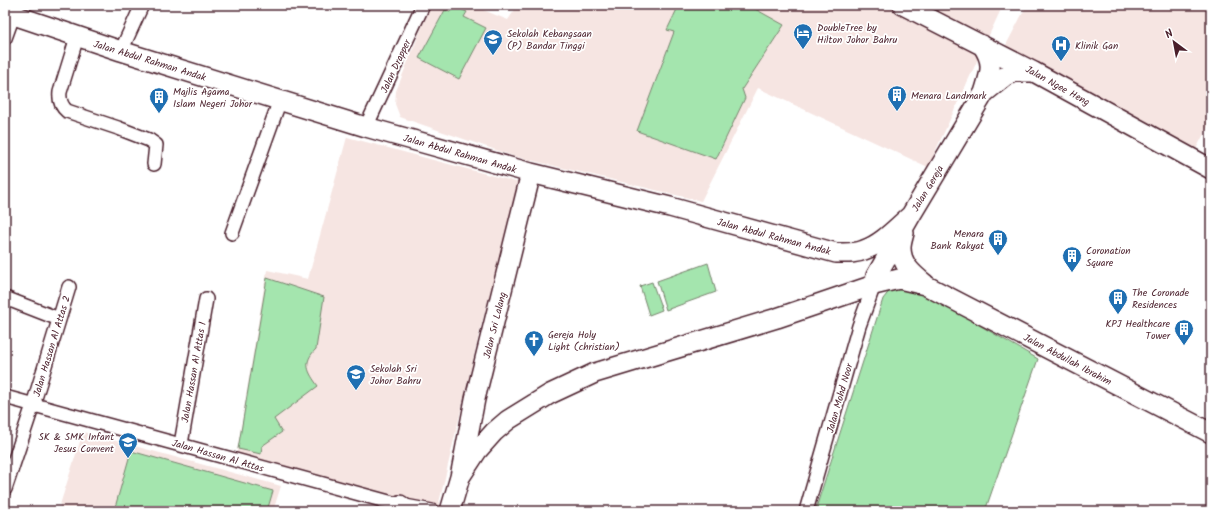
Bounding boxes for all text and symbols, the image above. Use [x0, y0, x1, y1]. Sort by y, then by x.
place label: DoubleTree by Hilton Johor Bahru [817, 20, 897, 48]
hotel icon: DoubleTree by Hilton Johor Bahru [792, 22, 814, 50]
north arrow [1154, 22, 1194, 62]
text: N [1162, 25, 1177, 44]
place label: Sekolah Kebangsaan (P) Bandar Tinggi [507, 26, 592, 54]
school or university icon: Sekolah Kebangsaan (P) Bandar Tinggi [482, 28, 504, 56]
hospital icon: Klinik Gan [1050, 34, 1072, 62]
street label: Jalan Abdul Rahman Andak [91, 36, 208, 86]
street label: Jalan Drapper [376, 36, 416, 96]
place label: Klinik Gan [1075, 38, 1118, 54]
street label: Jalan Ngee Heng [1022, 62, 1093, 110]
place label: Majlis Agama Islam Negeri Johor [173, 84, 253, 112]
building icon: Menara Landmark [886, 84, 908, 112]
building icon: Majlis Agama Islam Negeri Johor [148, 86, 170, 114]
place label: Menara Landmark [911, 88, 987, 104]
street label: Jalan Abdul Rahman Andak [401, 130, 519, 178]
street label: Jalan Gereja [908, 162, 948, 215]
street label: Jalan Abdul Rahman Andak [715, 214, 833, 260]
place label: Menara Bank Rakyat [930, 226, 984, 254]
building icon: Menara Bank Rakyat [987, 228, 1009, 256]
place label: Coronation Square [1086, 243, 1131, 271]
building icon: Coronation Square [1061, 245, 1083, 273]
place label: The Coronade Residences [1132, 285, 1190, 313]
building icon: The Coronade Residences [1107, 287, 1129, 315]
street label: Jalan Sri Lalang [479, 290, 511, 360]
street label: Jalan Hassan Al Attas 2 [29, 294, 75, 399]
place label: KPJ Healthcare Tower [1105, 316, 1171, 344]
building icon: KPJ Healthcare Tower [1173, 318, 1195, 346]
street label: Jalan Hassan Al Attas 1 [177, 320, 211, 424]
place label: Gereja Holy Light (christian) [548, 327, 620, 355]
church icon: Gereja Holy Light (christian) [523, 329, 545, 357]
street label: Jalan Abdullah Ibrahim [1021, 330, 1115, 390]
place label: Sekolah Sri Johor Bahru [370, 361, 421, 389]
street label: Jalan Mohd Noor [822, 361, 858, 435]
school or university icon: Sekolah Sri Johor Bahru [345, 363, 367, 391]
place label: SK & SMK Infant Jesus Convent [39, 429, 114, 457]
school or university icon: SK & SMK Infant Jesus Convent [117, 431, 139, 459]
street label: Jalan Hassan Al Attas [170, 435, 266, 477]

